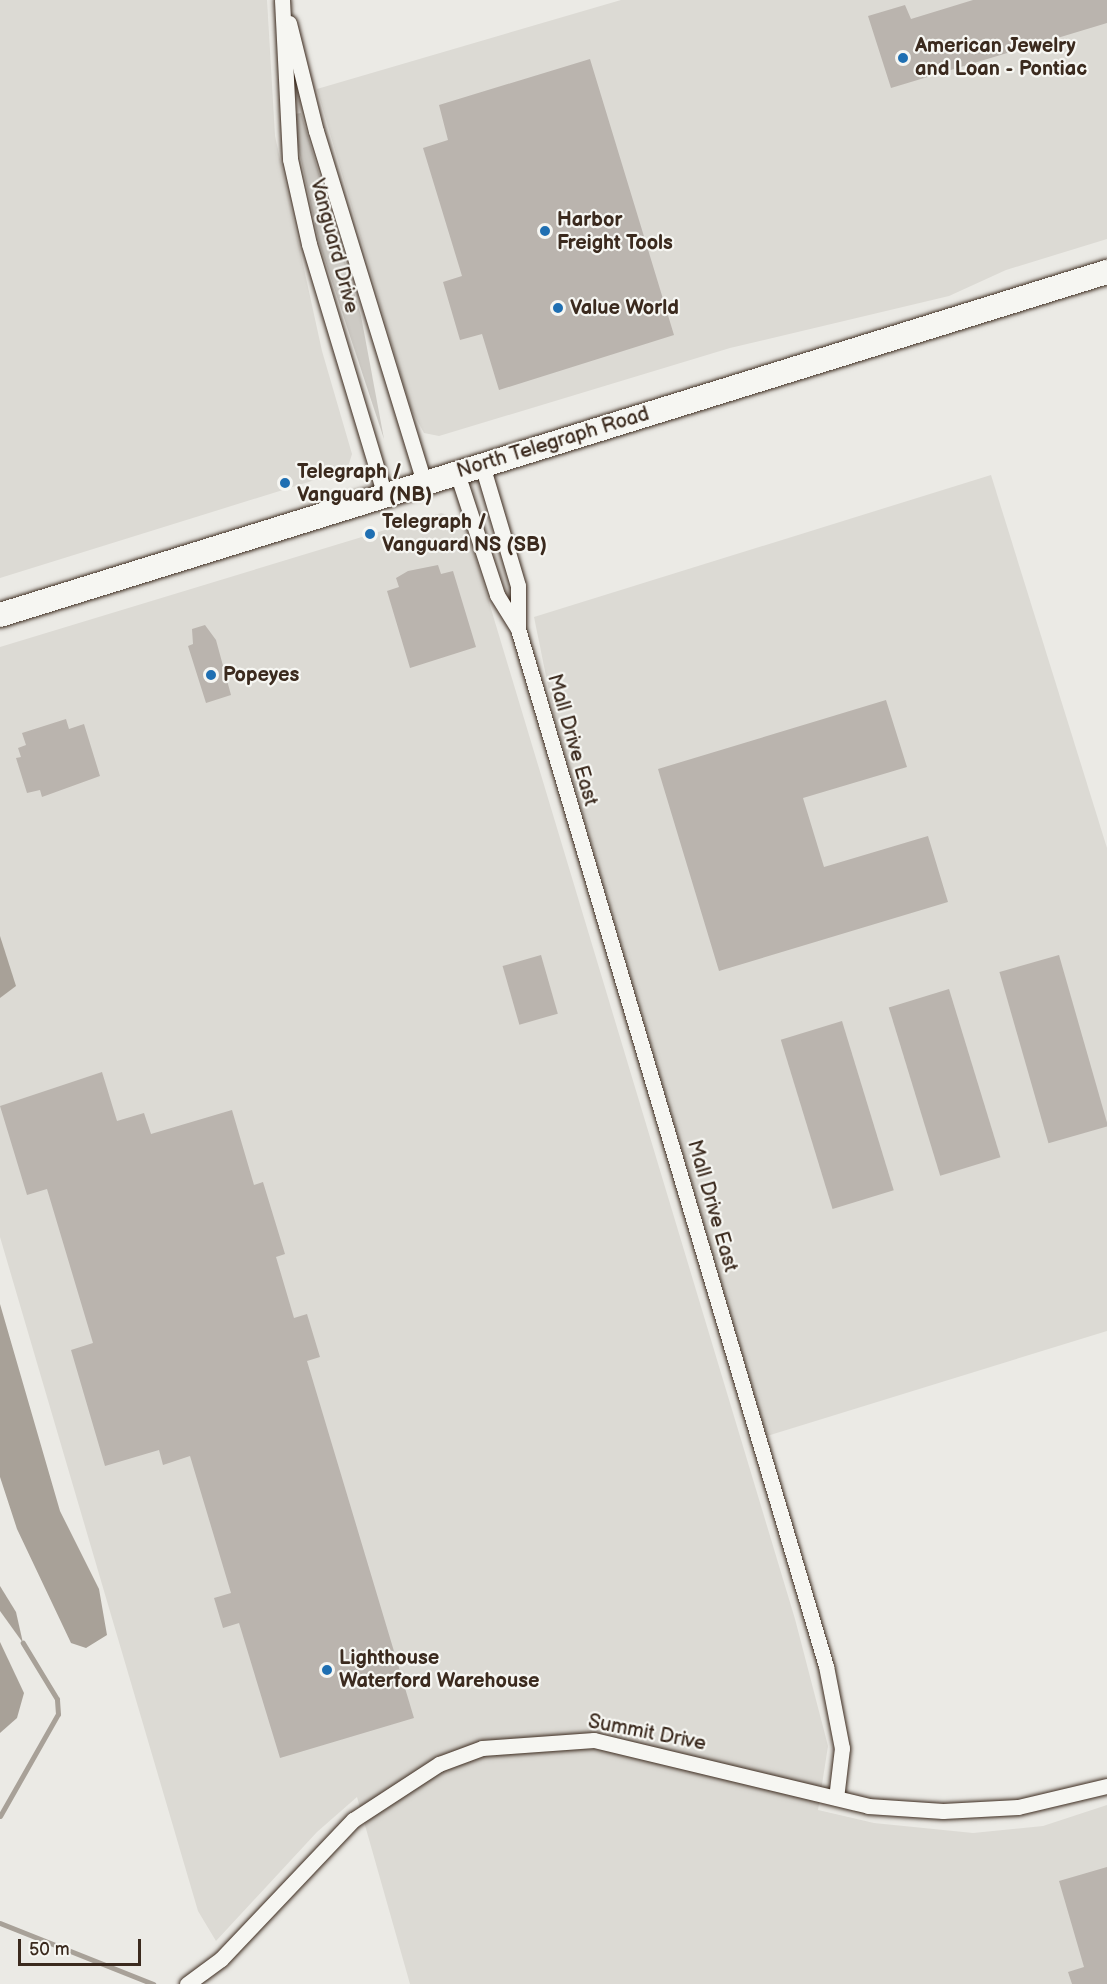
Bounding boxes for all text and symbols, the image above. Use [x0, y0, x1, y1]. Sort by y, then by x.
place label: American Jewelry and Loan - Pontiac [915, 34, 1087, 81]
marker: American Jewelry and Loan - Pontiac [896, 51, 910, 65]
street label: Vanguard Drive [305, 176, 363, 316]
place label: Harbor Freight Tools [557, 208, 673, 255]
marker: Harbor Freight Tools [538, 224, 552, 238]
place label: Value World [570, 296, 679, 320]
marker: Value World [551, 301, 565, 315]
street label: North Telegraph Road [454, 402, 652, 484]
place label: Telegraph / Vanguard (NB) [297, 460, 432, 507]
marker: Telegraph / Vanguard (NB) [278, 476, 292, 490]
place label: Telegraph / Vanguard NS (SB) [382, 510, 547, 557]
marker: Telegraph / Vanguard NS (SB) [363, 527, 377, 541]
place label: Popeyes [223, 663, 299, 687]
marker: Popeyes [204, 668, 218, 682]
street label: Mall Drive East [542, 671, 602, 809]
street label: Mall Drive East [682, 1137, 742, 1275]
place label: Lighthouse Waterford Warehouse [339, 1646, 539, 1693]
marker: Lighthouse Waterford Warehouse [320, 1663, 334, 1677]
street label: Summit Drive [586, 1710, 708, 1756]
scale bar [21, 1927, 144, 1965]
text: 50 m [29, 1939, 70, 1960]

